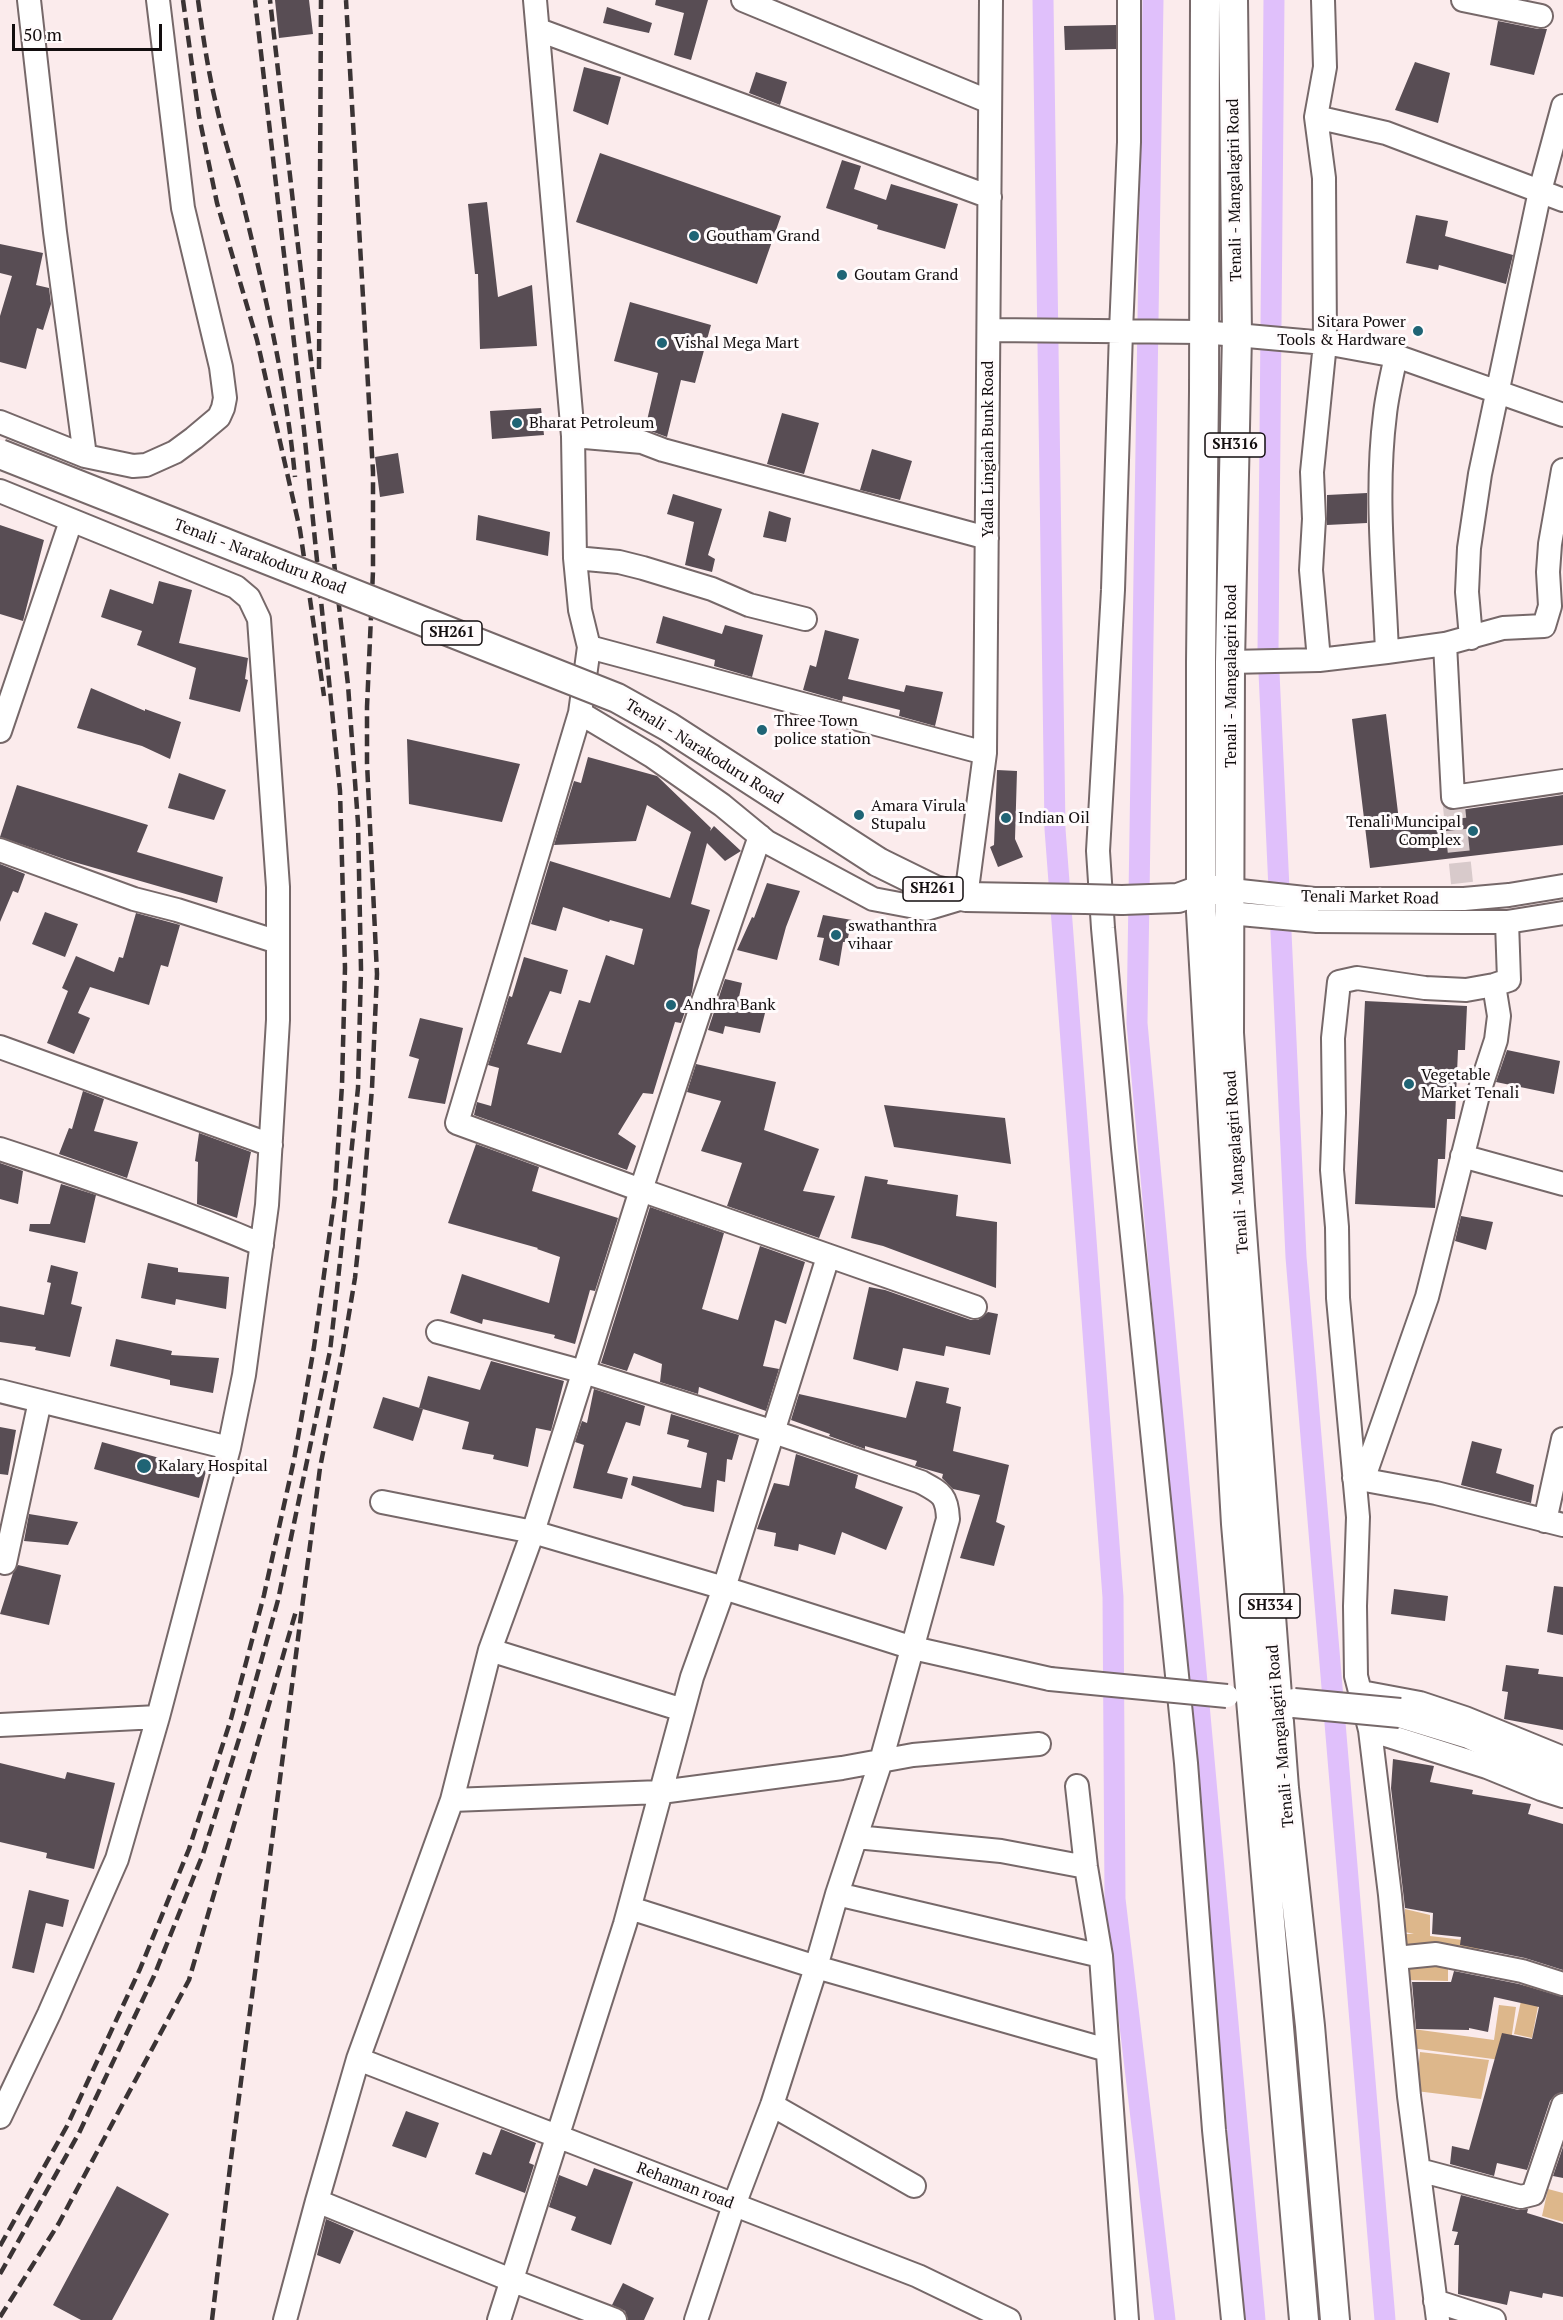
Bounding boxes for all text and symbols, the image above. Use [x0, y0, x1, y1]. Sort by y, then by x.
scale bar [15, 12, 165, 50]
text: 50 m [23, 22, 62, 46]
street label: Tenali - Mangalagiri Road [1224, 98, 1246, 282]
place label: Goutham Grand [706, 226, 820, 246]
marker: Goutham Grand [687, 229, 701, 243]
place label: Goutam Grand [854, 265, 958, 285]
marker: Goutam Grand [835, 268, 849, 282]
place label: Sitara Power Tools & Hardware [1277, 312, 1406, 350]
marker: Sitara Power Tools & Hardware [1411, 324, 1425, 338]
place label: Vishal Mega Mart [674, 333, 799, 353]
marker: Vishal Mega Mart [655, 336, 669, 350]
street label: Yadla Lingiah Bunk Road [978, 361, 998, 537]
place label: Bharat Petroleum [529, 413, 654, 433]
marker: Bharat Petroleum [510, 416, 524, 430]
road number: SH316 [1205, 433, 1265, 457]
street label: Tenali - Narakoduru Road [171, 515, 349, 599]
street label: Tenali - Mangalagiri Road [1221, 584, 1241, 768]
road number: SH261 [422, 621, 482, 645]
street label: Tenali - Narakoduru Road [621, 695, 787, 809]
place label: Three Town police station [774, 711, 871, 749]
marker: Three Town police station [755, 723, 769, 737]
place label: Amara Virula Stupalu [871, 796, 966, 834]
marker: Amara Virula Stupalu [852, 808, 866, 822]
place label: Indian Oil [1018, 808, 1090, 828]
marker: Indian Oil [999, 811, 1013, 825]
place label: Tenali Muncipal Complex [1346, 812, 1461, 850]
marker: Tenali Muncipal Complex [1466, 824, 1480, 838]
road number: SH261 [903, 877, 963, 901]
street label: Tenali Market Road [1301, 887, 1439, 909]
place label: swathanthra vihaar [848, 916, 937, 954]
marker: swathanthra vihaar [829, 928, 843, 942]
place label: Andhra Bank [683, 995, 775, 1015]
marker: Andhra Bank [664, 998, 678, 1012]
place label: Vegetable Market Tenali [1421, 1065, 1519, 1103]
street label: Tenali - Mangalagiri Road [1221, 1070, 1253, 1254]
marker: Vegetable Market Tenali [1402, 1077, 1416, 1091]
place label: Kalary Hospital [158, 1456, 268, 1476]
marker: Kalary Hospital [135, 1457, 153, 1475]
road number: SH334 [1240, 1594, 1300, 1618]
street label: Tenali - Mangalagiri Road [1263, 1644, 1299, 1828]
street label: Rehaman road [634, 2159, 736, 2213]

